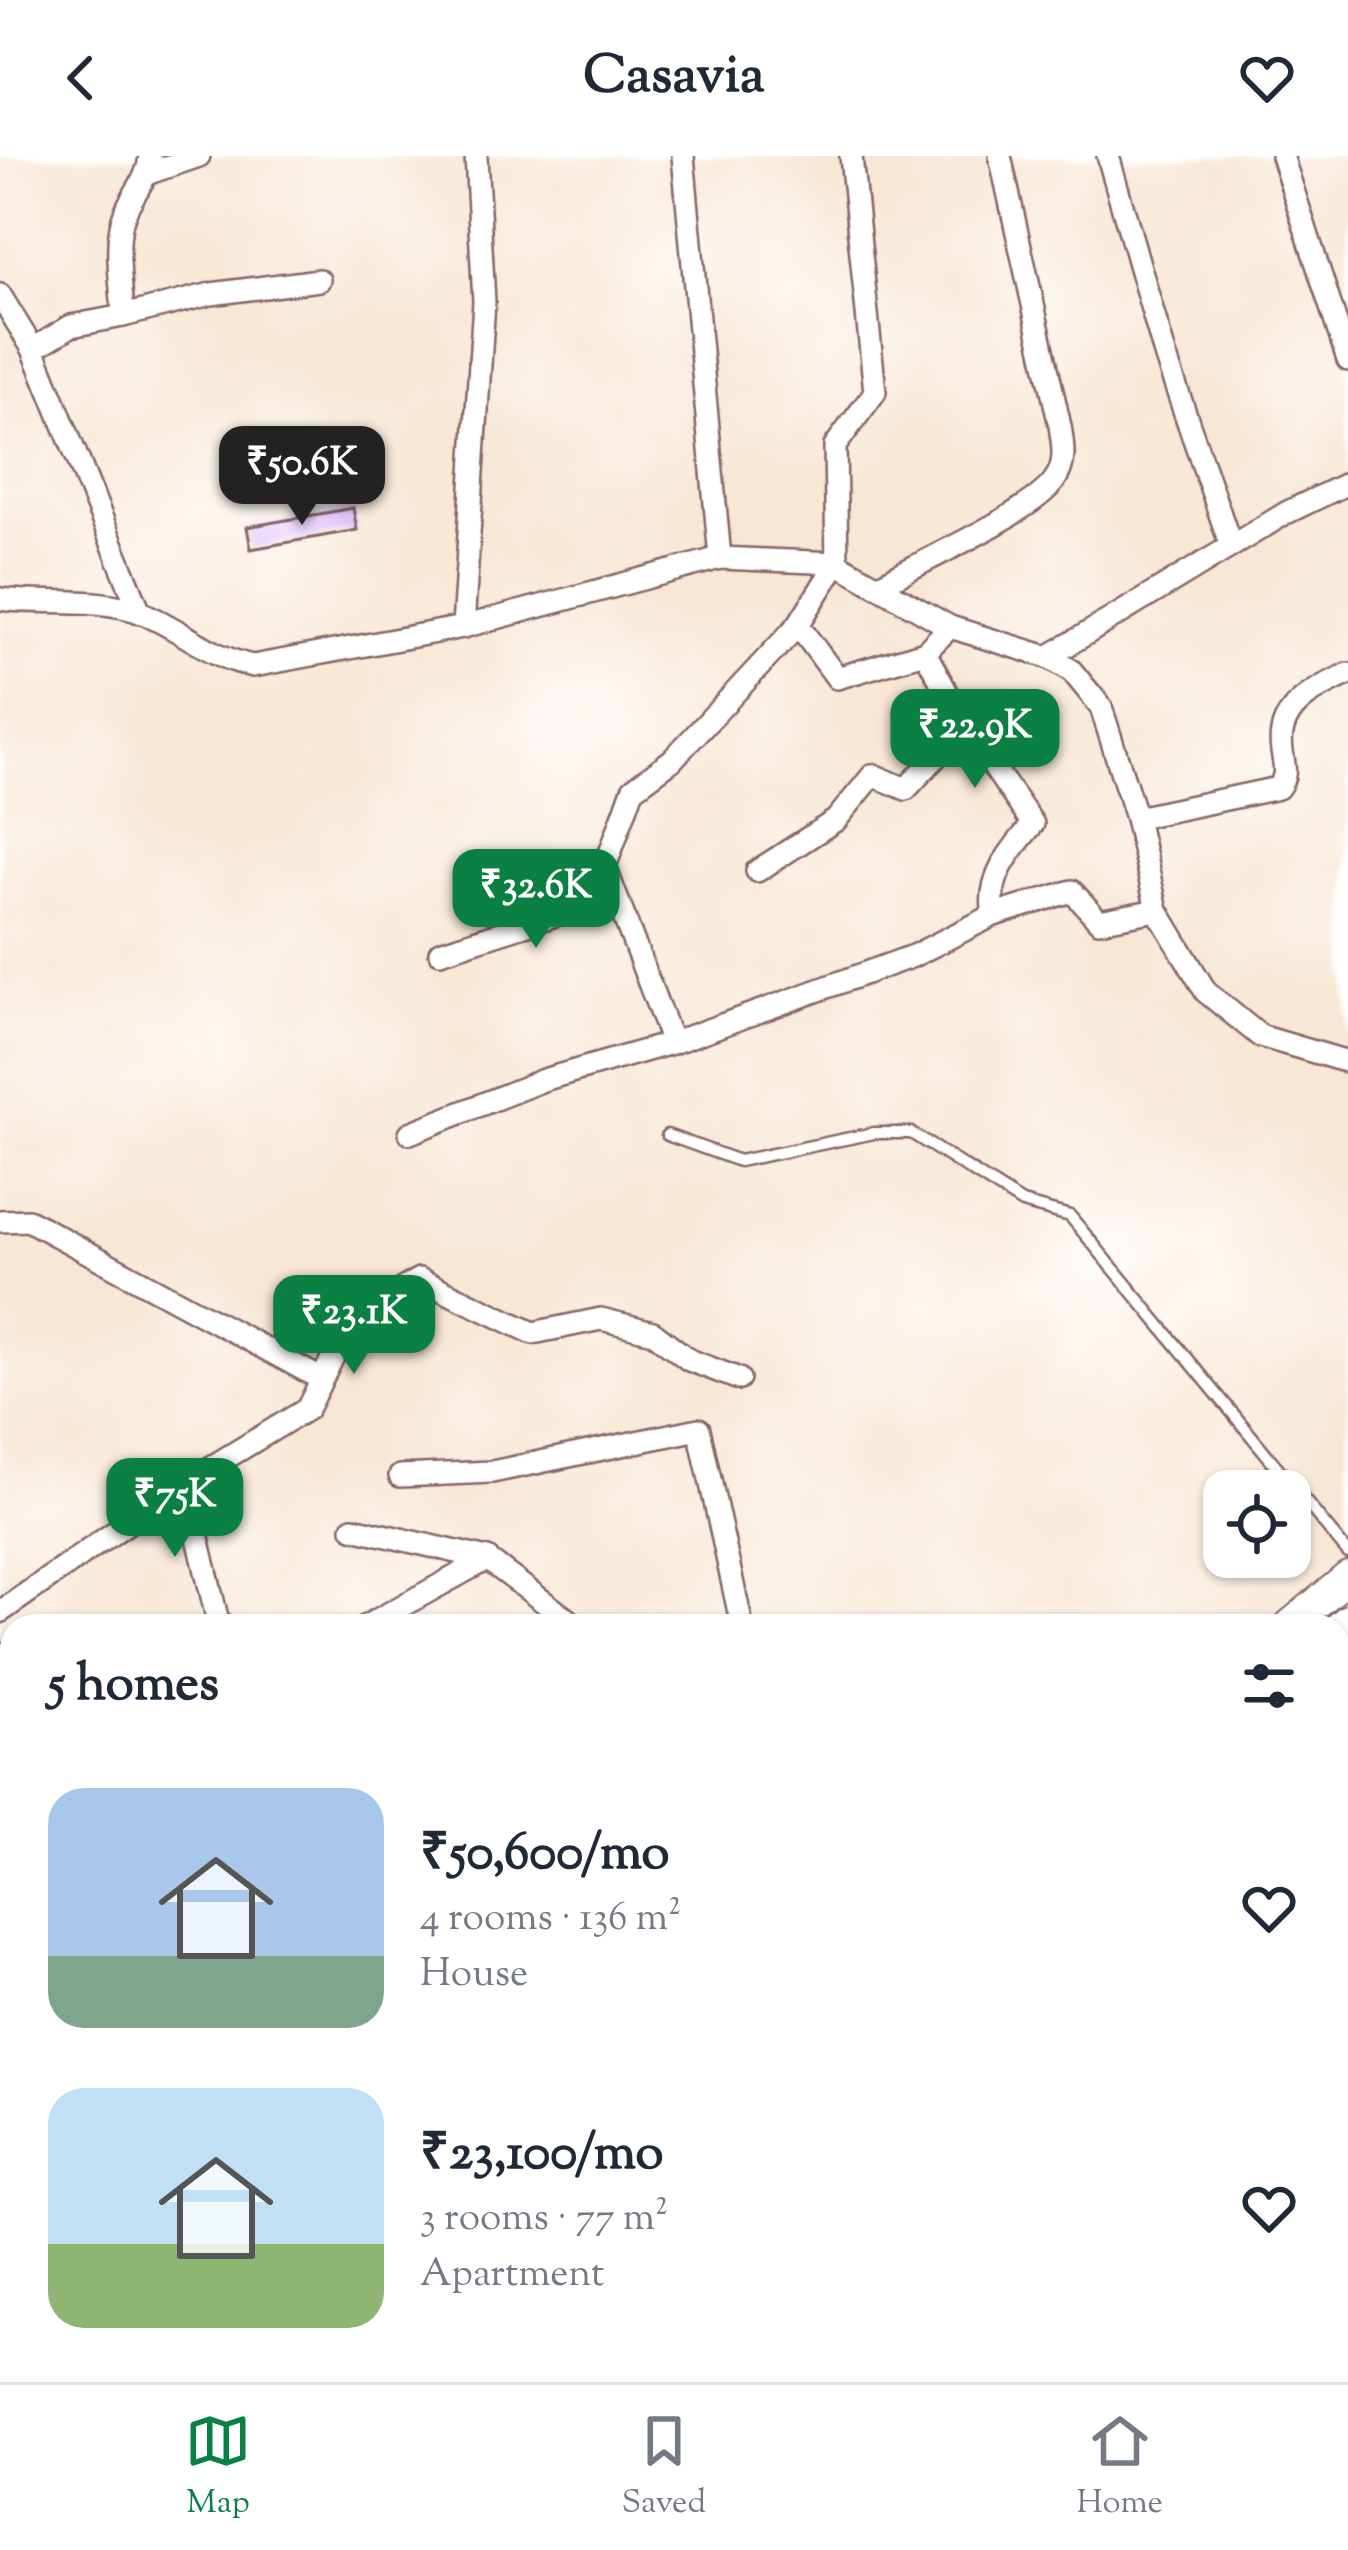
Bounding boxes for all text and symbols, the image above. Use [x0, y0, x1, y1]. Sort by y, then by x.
text: Casavia [583, 39, 765, 117]
icon: back [48, 45, 114, 111]
icon: heart [1234, 45, 1300, 111]
pin: ₹50.6K [204, 426, 400, 528]
text: ₹50.6K [246, 437, 358, 493]
pin: ₹22.9K [877, 689, 1073, 791]
text: ₹22.9K [917, 700, 1033, 756]
pin: ₹32.6K [438, 849, 634, 951]
text: ₹32.6K [480, 860, 592, 916]
pin: ₹23.1K [256, 1275, 452, 1377]
text: ₹23.1K [300, 1286, 408, 1342]
pin: ₹75K [104, 1458, 246, 1560]
text: ₹75K [133, 1469, 217, 1525]
map controls [1203, 1470, 1311, 1578]
button: locate [1203, 1470, 1311, 1578]
text: 5 homes [48, 1650, 219, 1723]
icon: filters [1236, 1653, 1302, 1719]
text: ₹50,600/mo [420, 1819, 670, 1892]
icon: home [144, 1836, 288, 1980]
icon: heart [1236, 1875, 1302, 1941]
text: 4 rooms · 136 m² [420, 1892, 681, 1948]
text: House [420, 1948, 528, 2004]
text: ₹23,100/mo [420, 2119, 663, 2192]
icon: home [144, 2136, 288, 2280]
icon: heart [1236, 2175, 1302, 2241]
text: 3 rooms · 77 m² [420, 2192, 668, 2248]
text: Apartment [420, 2248, 604, 2304]
tab: Map [185, 2408, 251, 2528]
tab: Saved [621, 2408, 706, 2528]
tab: Home [1076, 2408, 1163, 2528]

